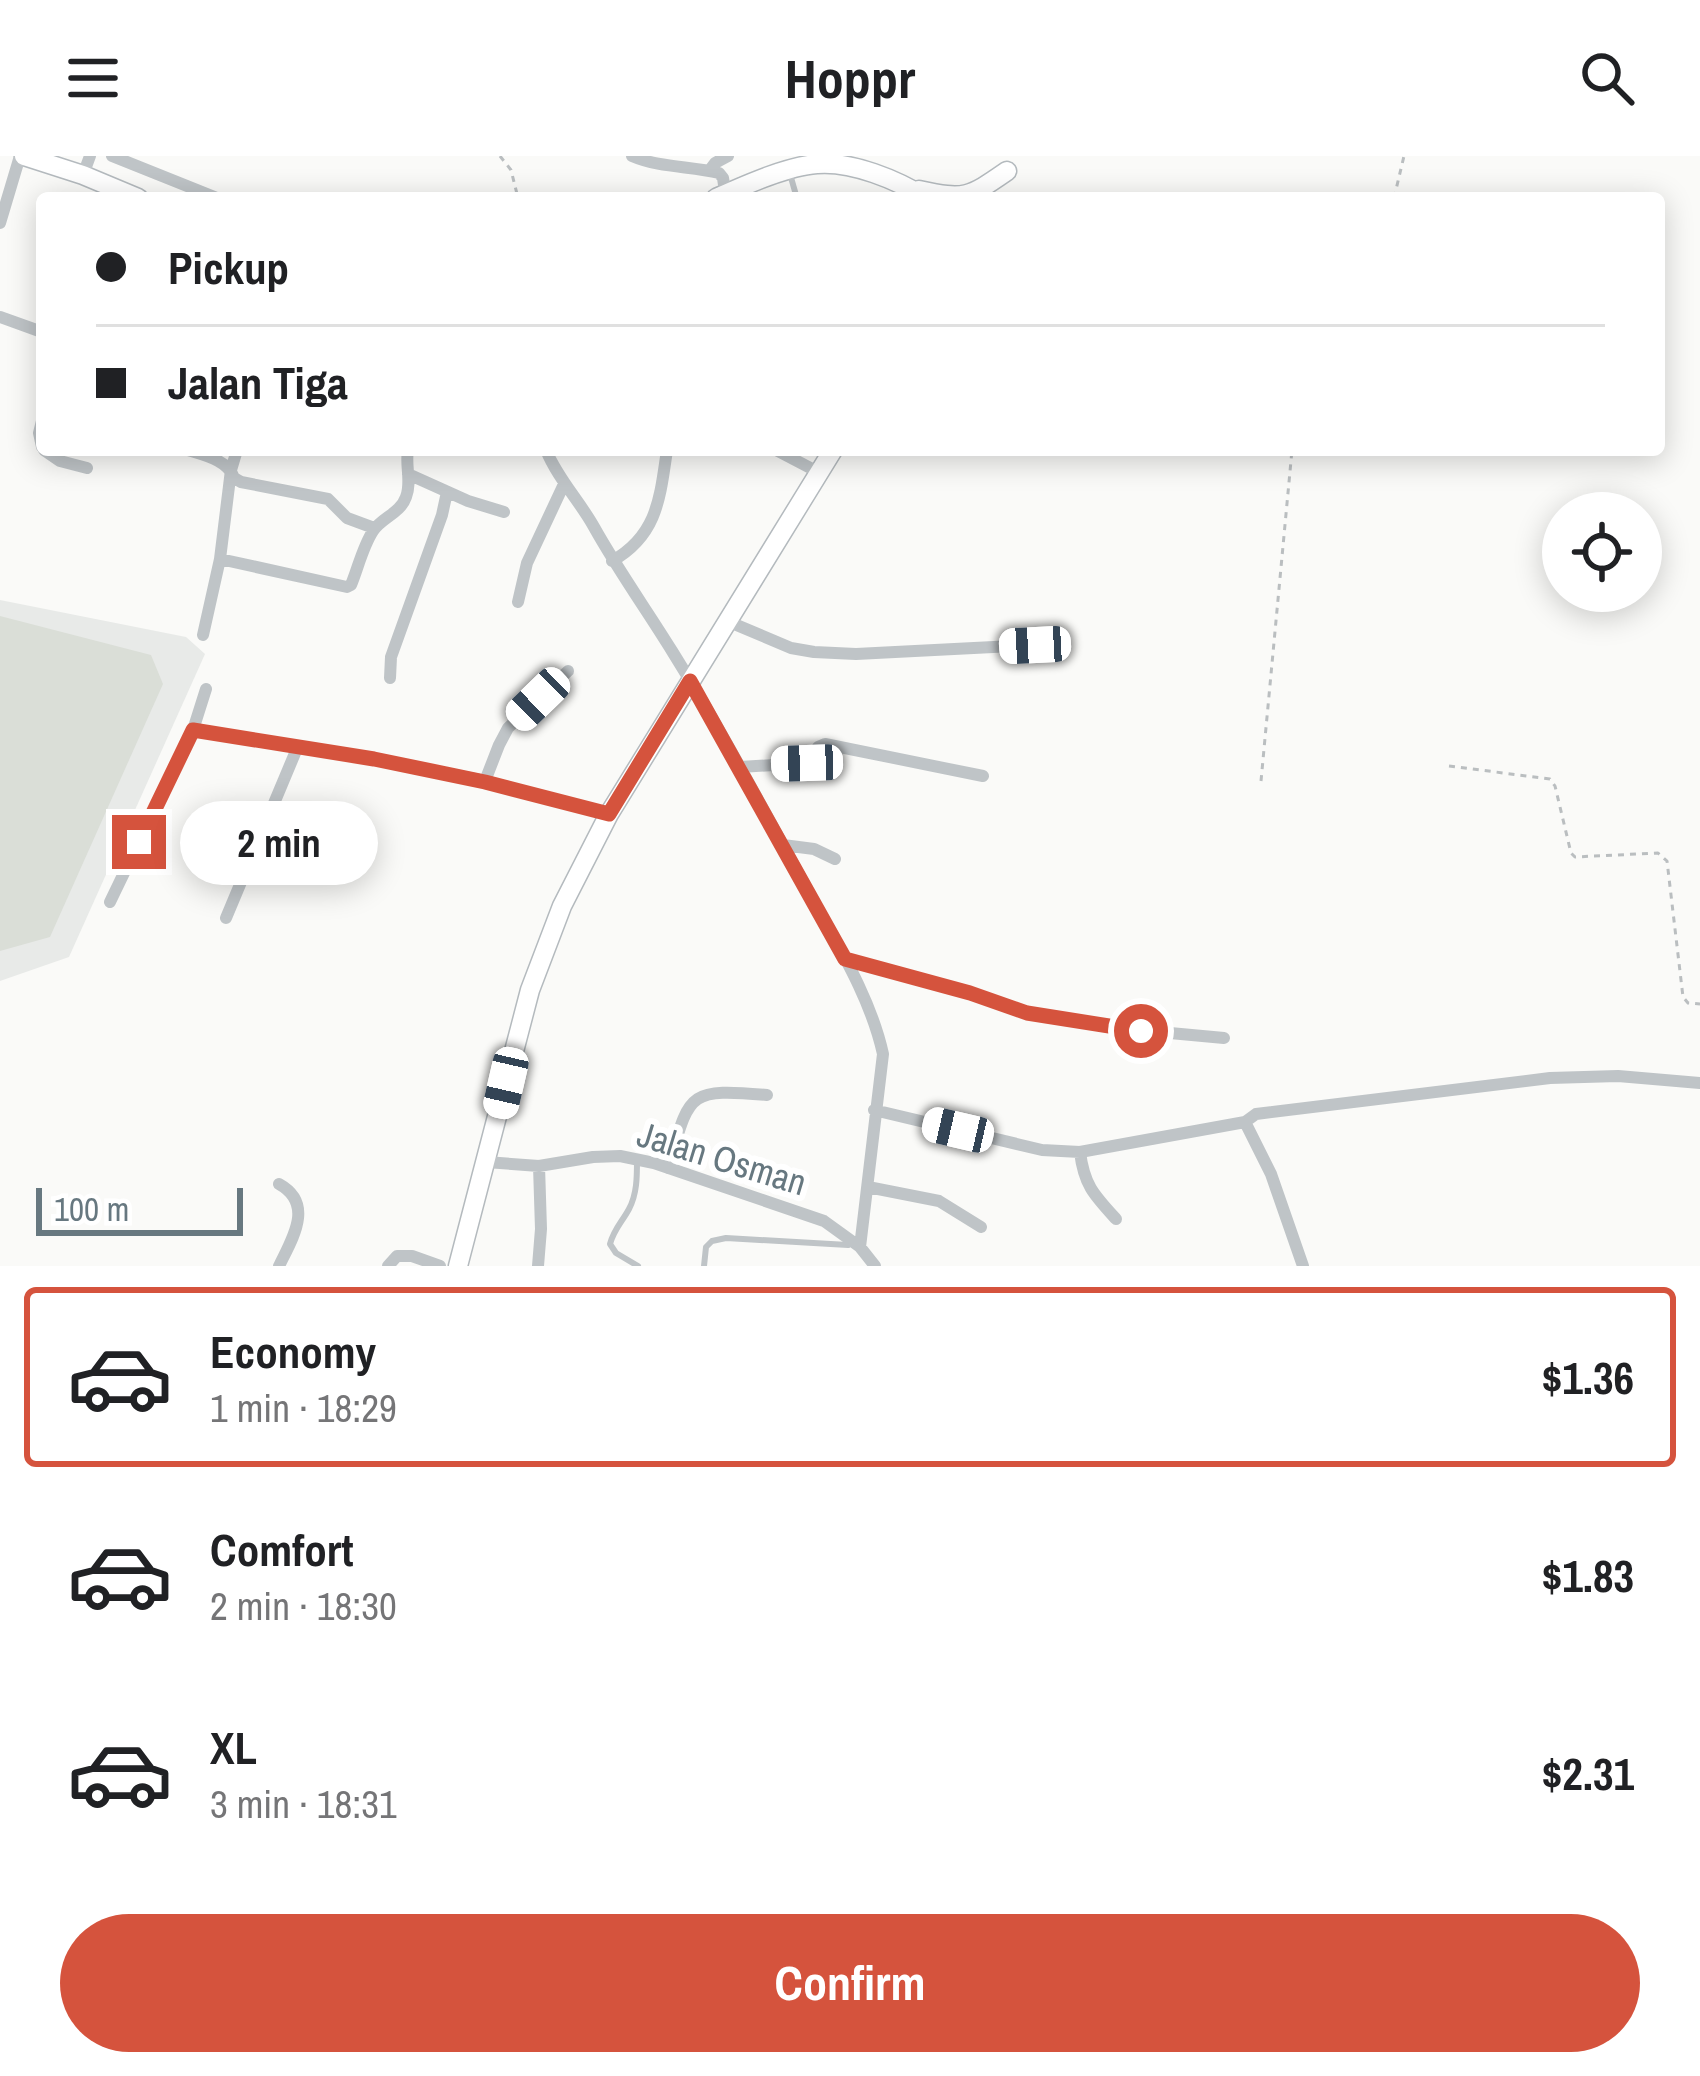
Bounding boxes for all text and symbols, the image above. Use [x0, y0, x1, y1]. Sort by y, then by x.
text: Hoppr [785, 42, 915, 115]
icon: menu [60, 45, 126, 111]
icon: search [1574, 45, 1640, 111]
text: Pickup [168, 237, 289, 298]
text: Jalan Tiga [168, 352, 348, 413]
map controls [1542, 492, 1662, 612]
button: locate [1542, 492, 1662, 612]
car [998, 625, 1072, 665]
car [500, 661, 576, 737]
car [770, 744, 844, 782]
callout: 2 min [181, 800, 379, 884]
route end [112, 815, 166, 869]
text: 2 min [237, 817, 321, 869]
route start [1114, 1004, 1168, 1058]
car [480, 1044, 532, 1122]
car [919, 1104, 997, 1156]
street label: Jalan Osman [632, 1110, 812, 1206]
scale bar [36, 1182, 243, 1235]
text: 100 m [54, 1187, 129, 1231]
text: Economy [210, 1321, 376, 1382]
icon: car [66, 1323, 174, 1431]
text: $1.36 [1542, 1347, 1634, 1408]
text: 1 min · 18:29 [210, 1382, 397, 1434]
text: Comfort [210, 1519, 353, 1580]
icon: car [66, 1521, 174, 1629]
text: $1.83 [1542, 1545, 1634, 1606]
text: 2 min · 18:30 [210, 1580, 397, 1632]
text: XL [210, 1717, 257, 1778]
icon: car [66, 1719, 174, 1827]
text: $2.31 [1542, 1743, 1634, 1804]
text: 3 min · 18:31 [210, 1778, 397, 1830]
button: Confirm [60, 1914, 1640, 2052]

